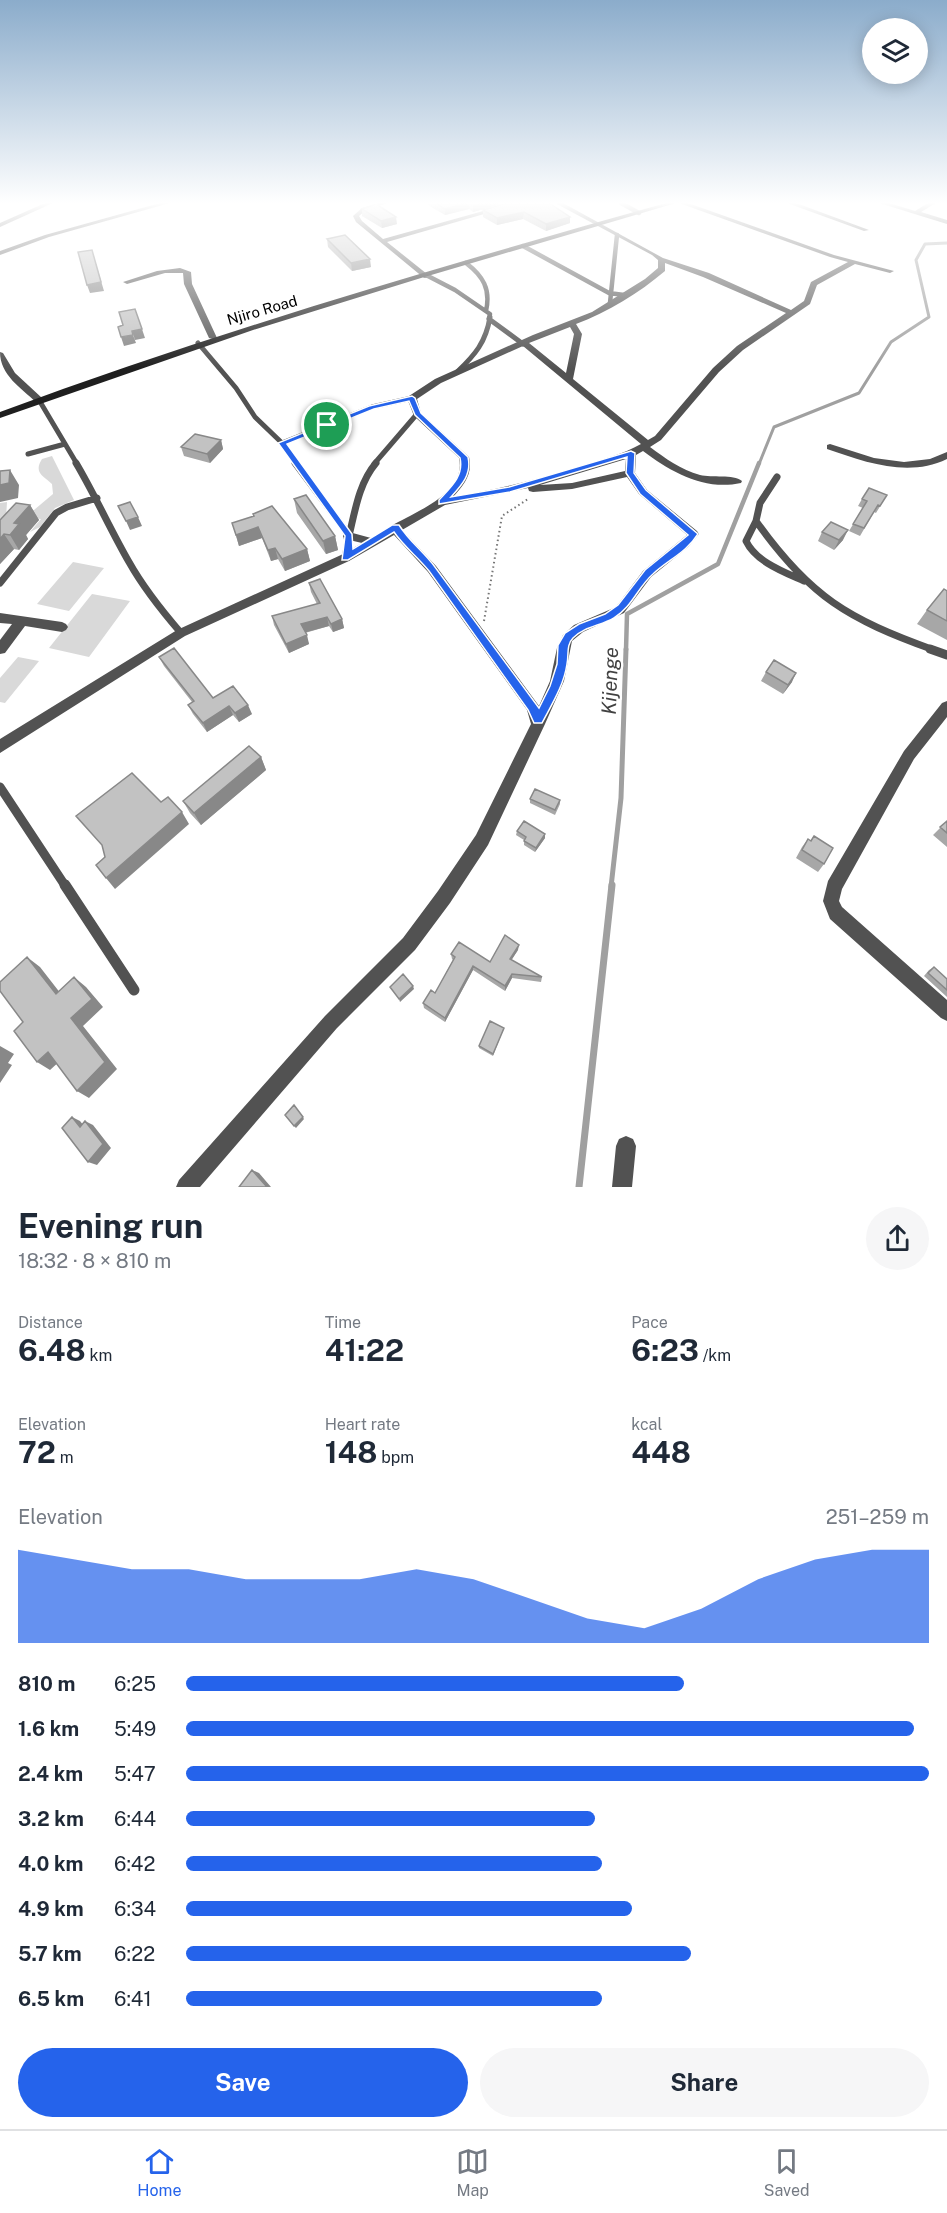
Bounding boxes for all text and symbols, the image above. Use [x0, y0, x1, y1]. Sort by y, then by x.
map controls [862, 18, 928, 84]
button: layers [862, 18, 928, 84]
street label: Njiro Road [225, 292, 299, 328]
pin [301, 399, 352, 450]
icon: arrive [310, 408, 343, 441]
water label: Kijenge [597, 647, 623, 715]
text: Evening run [18, 1207, 203, 1245]
button: share [866, 1207, 929, 1270]
text: 18:32 · 8 × 810 m [18, 1249, 171, 1273]
text: Distance [18, 1313, 83, 1332]
text: Time [325, 1313, 361, 1332]
text: Pace [631, 1313, 668, 1332]
text: 6.48 [18, 1332, 86, 1368]
text: 41:22 [325, 1332, 404, 1368]
text: 6:23 [631, 1332, 699, 1368]
text: km [86, 1346, 112, 1365]
text: /km [699, 1346, 731, 1365]
text: Elevation [18, 1415, 86, 1434]
text: Heart rate [325, 1415, 400, 1434]
text: kcal [631, 1415, 662, 1434]
text: 72 [18, 1434, 56, 1470]
text: 148 [325, 1434, 377, 1470]
text: 448 [631, 1434, 691, 1470]
text: m [56, 1448, 74, 1467]
text: bpm [377, 1448, 414, 1467]
text: Elevation [18, 1505, 103, 1529]
text: 251–259 m [826, 1505, 929, 1529]
text: 810 m [18, 1672, 75, 1696]
text: 6:25 [114, 1672, 156, 1696]
text: 1.6 km [18, 1717, 79, 1741]
text: 5:49 [114, 1717, 156, 1741]
text: 2.4 km [18, 1762, 83, 1786]
text: 5:47 [114, 1762, 156, 1786]
text: 3.2 km [18, 1807, 84, 1831]
text: 6:44 [114, 1807, 156, 1831]
text: 4.0 km [18, 1852, 83, 1876]
text: 6:42 [114, 1852, 155, 1876]
text: 4.9 km [18, 1897, 84, 1921]
text: 6:34 [114, 1897, 156, 1921]
text: 5.7 km [18, 1942, 82, 1966]
text: 6:22 [114, 1942, 155, 1966]
text: 6.5 km [18, 1987, 84, 2011]
text: 6:41 [114, 1987, 152, 2011]
button: Save [18, 2048, 468, 2117]
button: Share [480, 2048, 929, 2117]
tab: Home [137, 2145, 181, 2200]
tab: Map [456, 2145, 489, 2200]
tab: Saved [764, 2145, 810, 2200]

